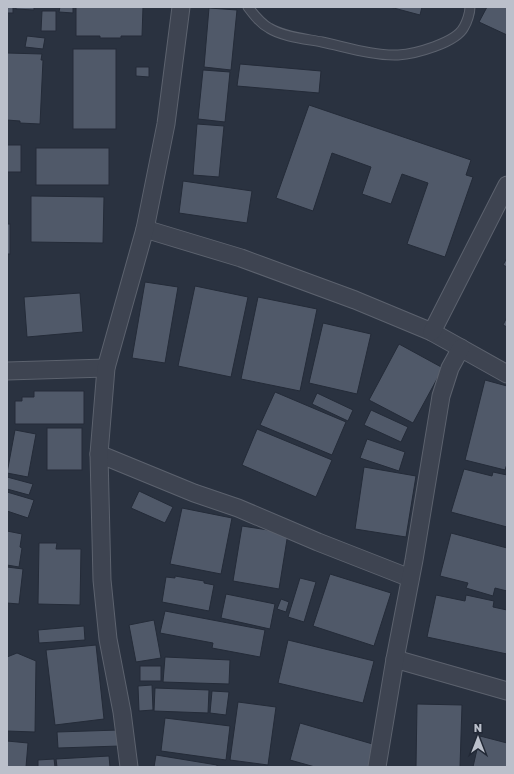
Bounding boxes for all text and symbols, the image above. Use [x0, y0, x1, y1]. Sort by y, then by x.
north arrow [458, 718, 498, 758]
text: N [474, 721, 482, 734]

